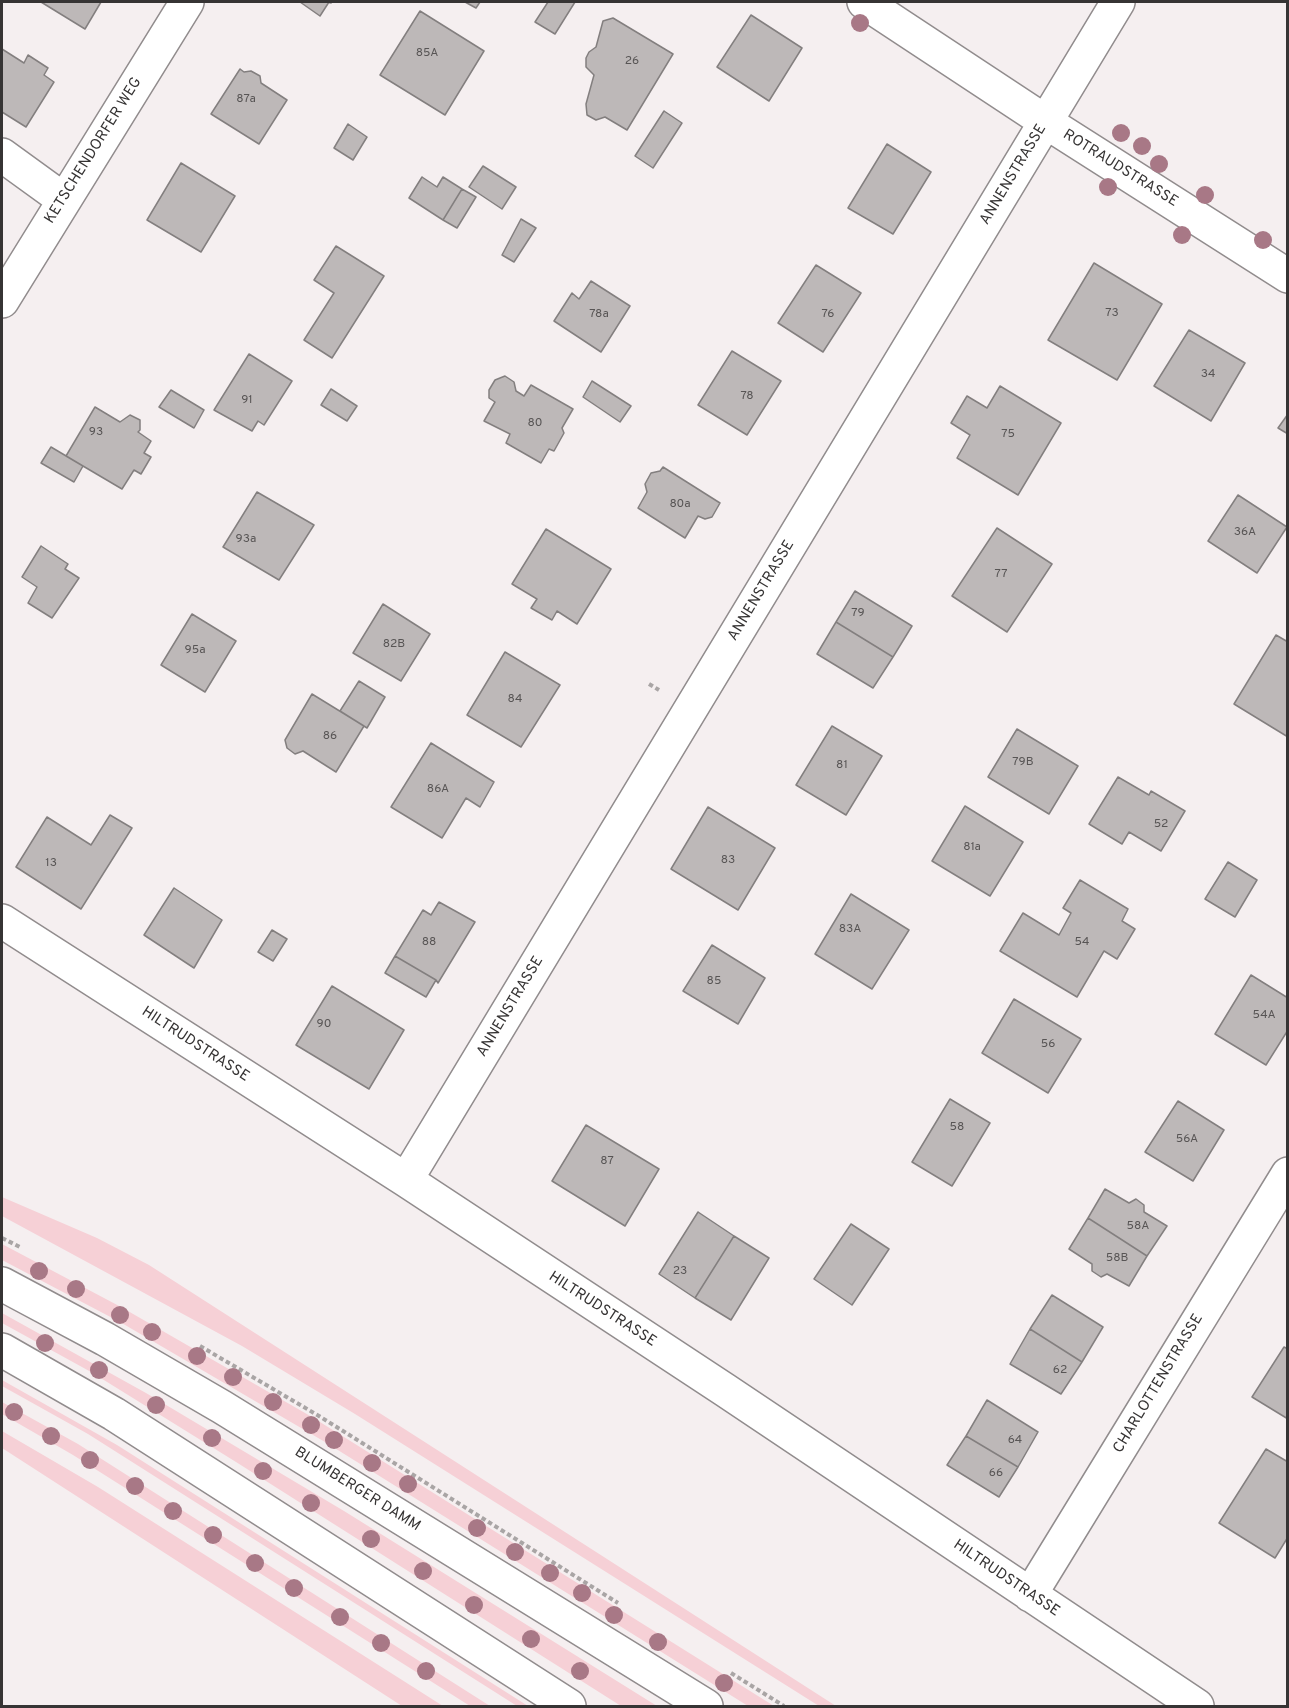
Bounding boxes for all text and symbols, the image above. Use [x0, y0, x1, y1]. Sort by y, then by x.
house number: 85A [416, 47, 438, 61]
house number: 26 [625, 55, 639, 69]
street label: KETSCHENDORFER WEG [42, 75, 146, 227]
house number: 87a [236, 93, 256, 107]
street label: ANNENSTRASSE [977, 121, 1051, 229]
street label: ROTRAUDSTRASSE [1059, 126, 1181, 212]
house number: 73 [1105, 307, 1119, 321]
house number: 78a [589, 308, 609, 322]
house number: 76 [822, 308, 834, 322]
house number: 34 [1201, 368, 1215, 382]
house number: 78 [740, 390, 754, 404]
house number: 91 [241, 394, 253, 408]
house number: 80 [528, 417, 542, 431]
house number: 93 [89, 426, 103, 440]
house number: 75 [1001, 428, 1015, 442]
house number: 80a [669, 498, 691, 512]
house number: 36A [1234, 526, 1256, 540]
house number: 93a [236, 533, 256, 547]
street label: ANNENSTRASSE [725, 537, 799, 645]
house number: 77 [995, 568, 1007, 582]
house number: 79 [851, 607, 865, 621]
house number: 82B [383, 638, 405, 652]
house number: 95a [185, 644, 205, 658]
house number: 84 [508, 693, 522, 707]
house number: 86 [323, 730, 337, 744]
house number: 79B [1012, 756, 1034, 770]
house number: 81 [836, 759, 848, 773]
house number: 86A [427, 783, 449, 797]
house number: 52 [1154, 818, 1168, 832]
house number: 81a [963, 841, 981, 855]
house number: 83 [721, 854, 735, 868]
house number: 13 [45, 857, 57, 871]
house number: 83A [839, 923, 861, 937]
house number: 88 [422, 936, 436, 950]
house number: 54 [1074, 936, 1090, 950]
street label: ANNENSTRASSE [474, 953, 548, 1061]
house number: 85 [707, 975, 721, 989]
street label: HILTRUDSTRASSE [138, 1003, 252, 1087]
house number: 54A [1252, 1009, 1276, 1023]
house number: 90 [317, 1018, 331, 1032]
house number: 56 [1041, 1038, 1055, 1052]
house number: 58 [950, 1121, 964, 1135]
house number: 56A [1176, 1133, 1198, 1147]
house number: 87 [600, 1155, 614, 1169]
house number: 58A [1127, 1220, 1149, 1234]
house number: 58B [1106, 1252, 1128, 1266]
house number: 23 [673, 1265, 687, 1279]
street label: HILTRUDSTRASSE [545, 1268, 659, 1352]
street label: CHARLOTTENSTRASSE [1110, 1311, 1208, 1457]
house number: 62 [1053, 1364, 1067, 1378]
house number: 64 [1008, 1434, 1022, 1448]
street label: BLUMBERGER DAMM [291, 1444, 423, 1536]
house number: 66 [989, 1467, 1003, 1481]
street label: HILTRUDSTRASSE [949, 1537, 1063, 1621]

